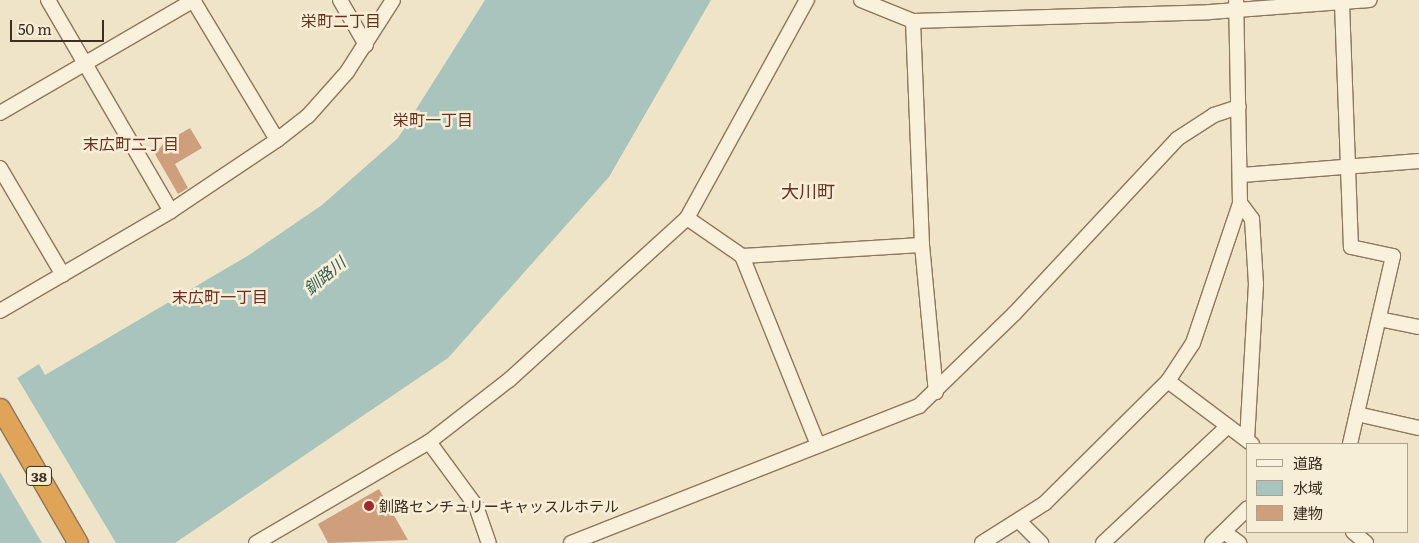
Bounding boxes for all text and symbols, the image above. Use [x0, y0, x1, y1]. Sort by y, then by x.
scale bar [12, 10, 106, 42]
district label: 栄町二丁目 [301, 10, 381, 30]
text: 50 m [18, 17, 52, 40]
district label: 栄町一丁目 [393, 109, 473, 129]
district label: 末広町二丁目 [83, 133, 179, 153]
district label: 大川町 [781, 180, 835, 202]
water label: 釧路川 [299, 252, 349, 298]
district label: 末広町一丁目 [172, 286, 268, 306]
legend [1246, 443, 1409, 533]
text: 道路 [1293, 451, 1323, 474]
road number: 38 [25, 464, 53, 488]
text: 水域 [1293, 476, 1323, 499]
place label: 釧路センチュリーキャッスルホテル [379, 497, 619, 515]
marker: 釧路センチュリーキャッスルホテル [363, 500, 375, 512]
text: 建物 [1293, 501, 1323, 524]

